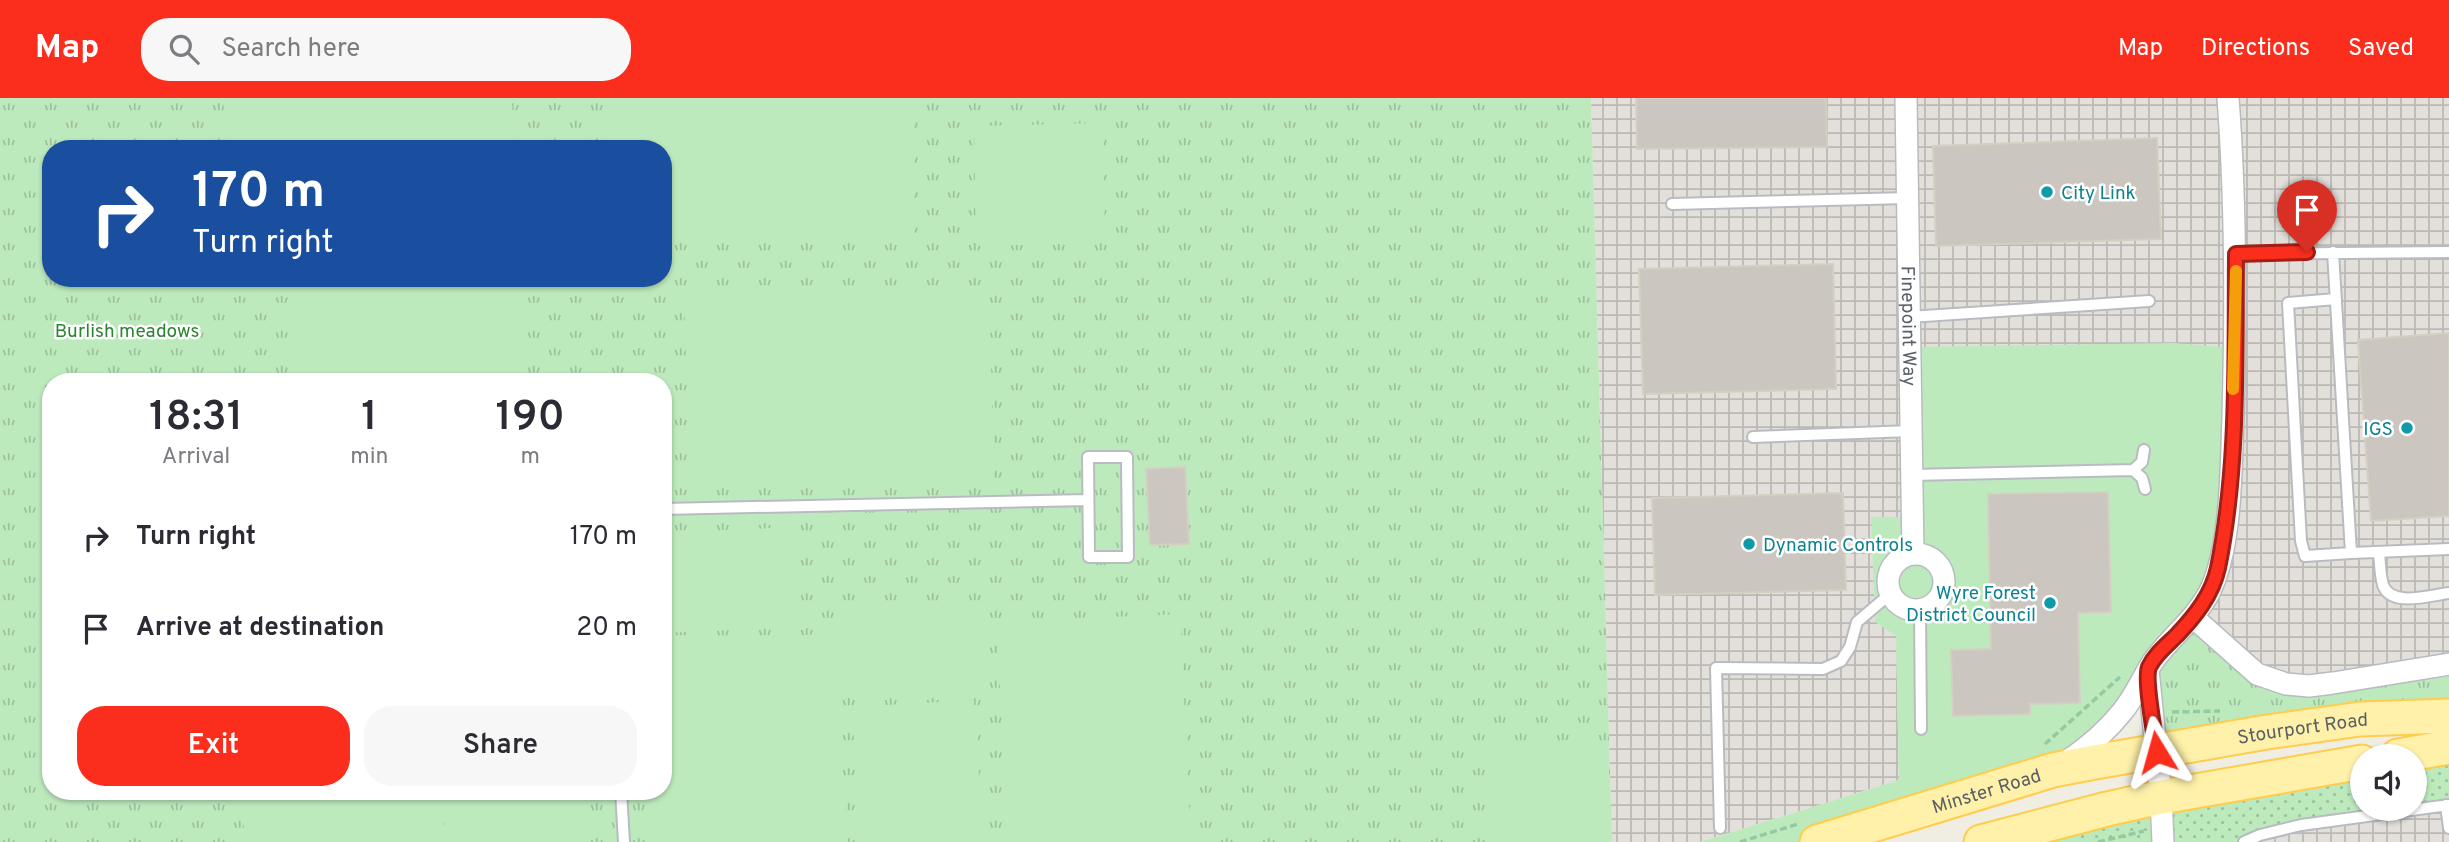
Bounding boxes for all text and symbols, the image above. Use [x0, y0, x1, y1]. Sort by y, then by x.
search box [141, 18, 631, 81]
text: Map [35, 28, 99, 70]
icon: search [165, 30, 203, 68]
text: Search here [221, 33, 360, 66]
text: Map [2118, 34, 2163, 64]
text: Directions [2201, 34, 2310, 64]
text: Saved [2348, 34, 2414, 64]
text: 170 m [192, 163, 325, 225]
icon: right [77, 168, 168, 259]
pin [2277, 180, 2337, 252]
place label: City Link [2061, 182, 2136, 206]
marker: City Link [2039, 184, 2055, 200]
icon: arrive [2288, 191, 2326, 229]
text: Turn right [192, 224, 334, 264]
street label: Finepoint Way [1895, 266, 1920, 387]
park label: Burlish meadows [55, 320, 199, 344]
text: 18:31 [149, 392, 243, 445]
text: 1 [361, 392, 378, 445]
text: 190 [496, 392, 565, 445]
place label: IGS [2363, 418, 2393, 442]
marker: IGS [2399, 420, 2415, 436]
text: Arrival [162, 443, 230, 472]
text: min [350, 443, 388, 472]
text: m [520, 443, 540, 472]
icon: right [77, 519, 115, 557]
text: Turn right [136, 521, 256, 554]
text: 170 m [570, 521, 637, 554]
place label: Dynamic Controls [1763, 534, 1913, 558]
marker: Dynamic Controls [1741, 536, 1757, 552]
place label: Wyre Forest District Council [1906, 582, 2036, 628]
marker: Wyre Forest District Council [2042, 595, 2058, 611]
icon: arrive [77, 610, 115, 648]
text: Arrive at destination [136, 612, 384, 645]
text: 20 m [576, 612, 637, 645]
button: Exit [77, 706, 350, 786]
button: Share [364, 706, 637, 786]
street label: Stourport Road [2236, 709, 2368, 751]
position arrow [2120, 715, 2194, 789]
map controls [2350, 744, 2427, 821]
button: sound [2350, 744, 2427, 821]
street label: Minster Road [1929, 764, 2044, 820]

